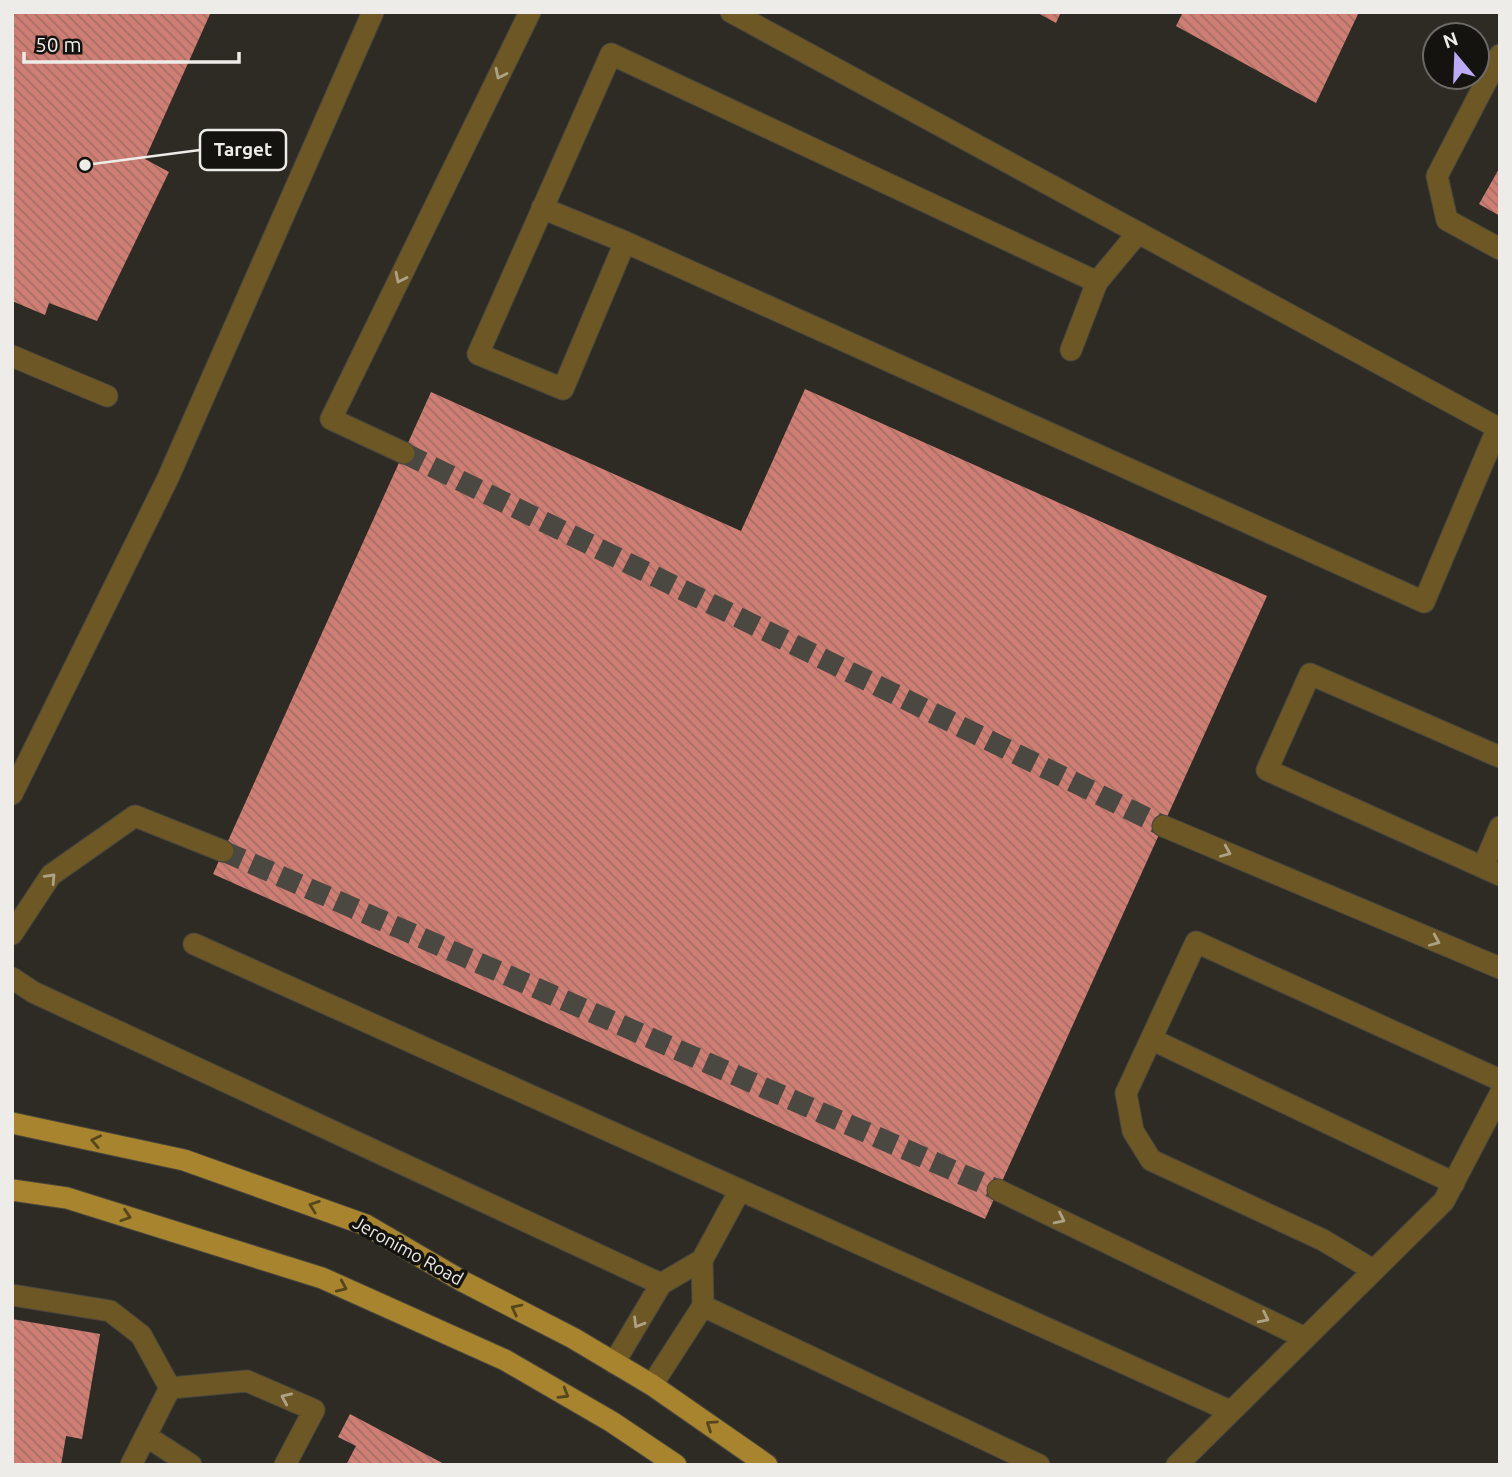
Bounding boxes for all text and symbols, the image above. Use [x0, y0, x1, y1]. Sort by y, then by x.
scale bar [24, 21, 240, 65]
north arrow [1421, 21, 1491, 91]
text: N [1440, 27, 1461, 53]
text: 50 m [35, 32, 82, 56]
one-way arrow [494, 67, 508, 79]
callout: Target [200, 130, 286, 170]
text: Target [214, 138, 272, 160]
one-way arrow [394, 271, 408, 283]
one-way arrow [1219, 844, 1231, 858]
one-way arrow [43, 873, 55, 886]
one-way arrow [1429, 932, 1441, 946]
one-way arrow [90, 1135, 102, 1150]
one-way arrow [308, 1200, 320, 1214]
one-way arrow [120, 1208, 132, 1223]
one-way arrow [1053, 1211, 1065, 1225]
street label: Jeronimo Road [350, 1212, 467, 1289]
one-way arrow [335, 1279, 347, 1293]
one-way arrow [511, 1303, 523, 1317]
one-way arrow [1257, 1310, 1269, 1324]
one-way arrow [633, 1316, 646, 1329]
one-way arrow [557, 1386, 570, 1399]
one-way arrow [281, 1392, 293, 1406]
one-way arrow [706, 1421, 719, 1433]

